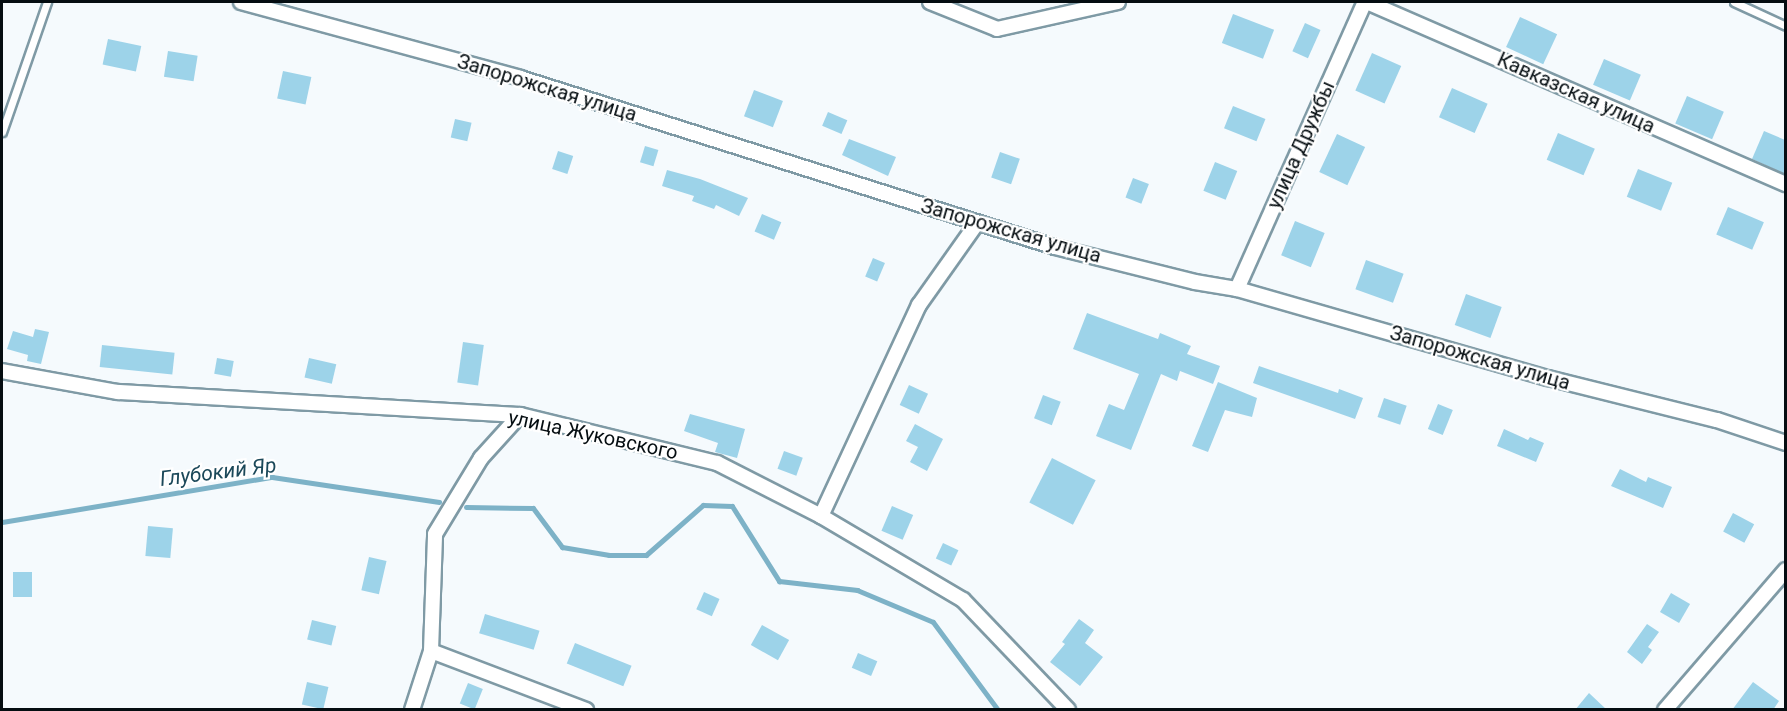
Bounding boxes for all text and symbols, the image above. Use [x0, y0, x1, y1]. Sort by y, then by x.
street label: Кавказская улица [1493, 47, 1659, 139]
street label: Запорожская улица [454, 49, 640, 127]
street label: улица Дружбы [1262, 77, 1340, 213]
street label: Запорожская улица [918, 194, 1104, 268]
street label: Запорожская улица [1387, 321, 1573, 395]
street label: улица Жуковского [506, 405, 680, 465]
water label: Глубокий Яр [158, 452, 278, 492]

